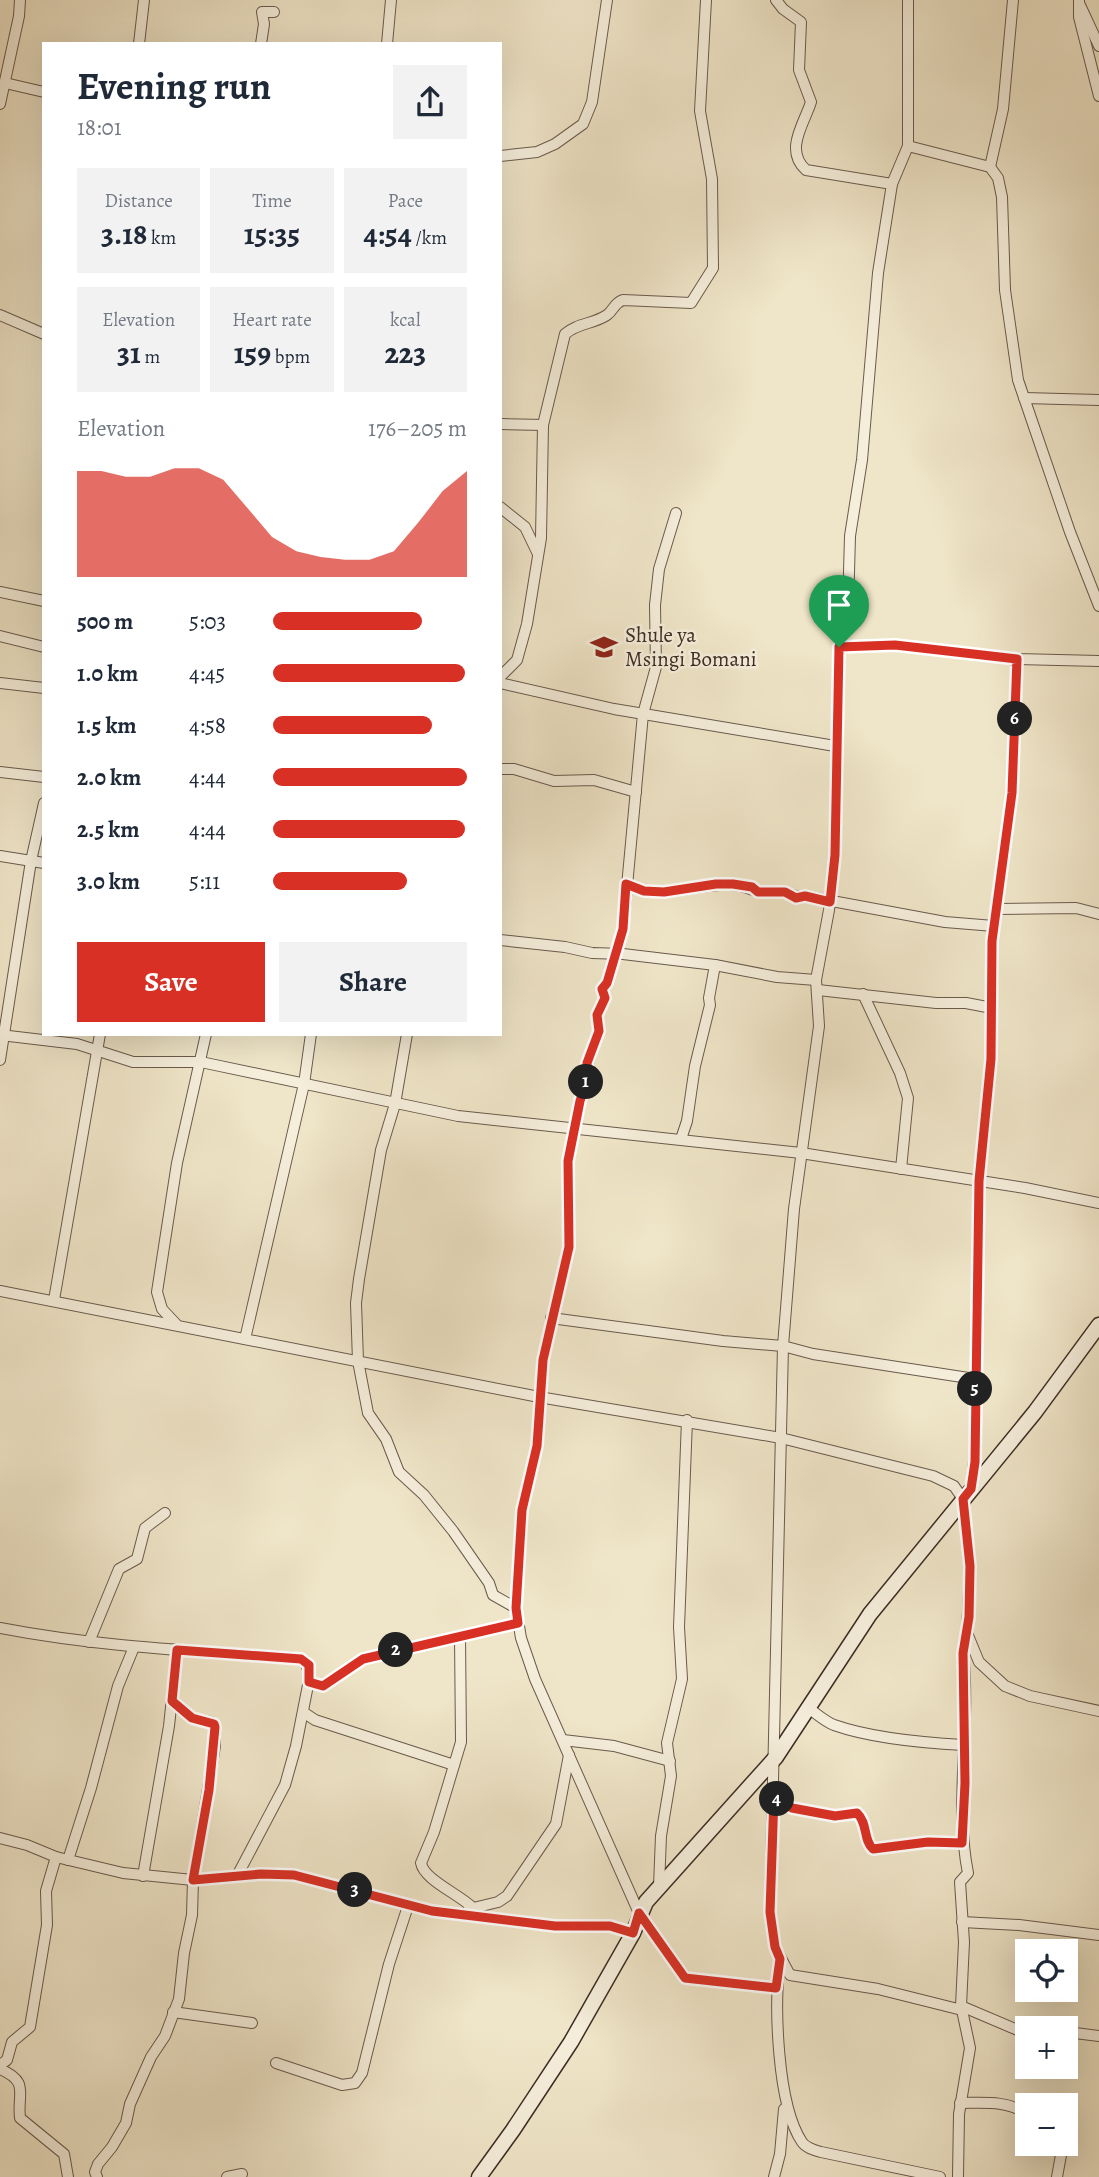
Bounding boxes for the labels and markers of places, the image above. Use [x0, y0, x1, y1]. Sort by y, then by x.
pin [809, 575, 869, 647]
place label: Shule ya Msingi Bomani [625, 621, 757, 673]
school or university icon: Shule ya Msingi Bomani [589, 632, 619, 662]
pin: 6 [998, 702, 1032, 736]
pin: 1 [568, 1064, 604, 1100]
pin: 5 [958, 1372, 992, 1406]
pin: 2 [378, 1632, 414, 1668]
pin: 4 [760, 1782, 794, 1816]
pin: 3 [338, 1872, 372, 1908]

